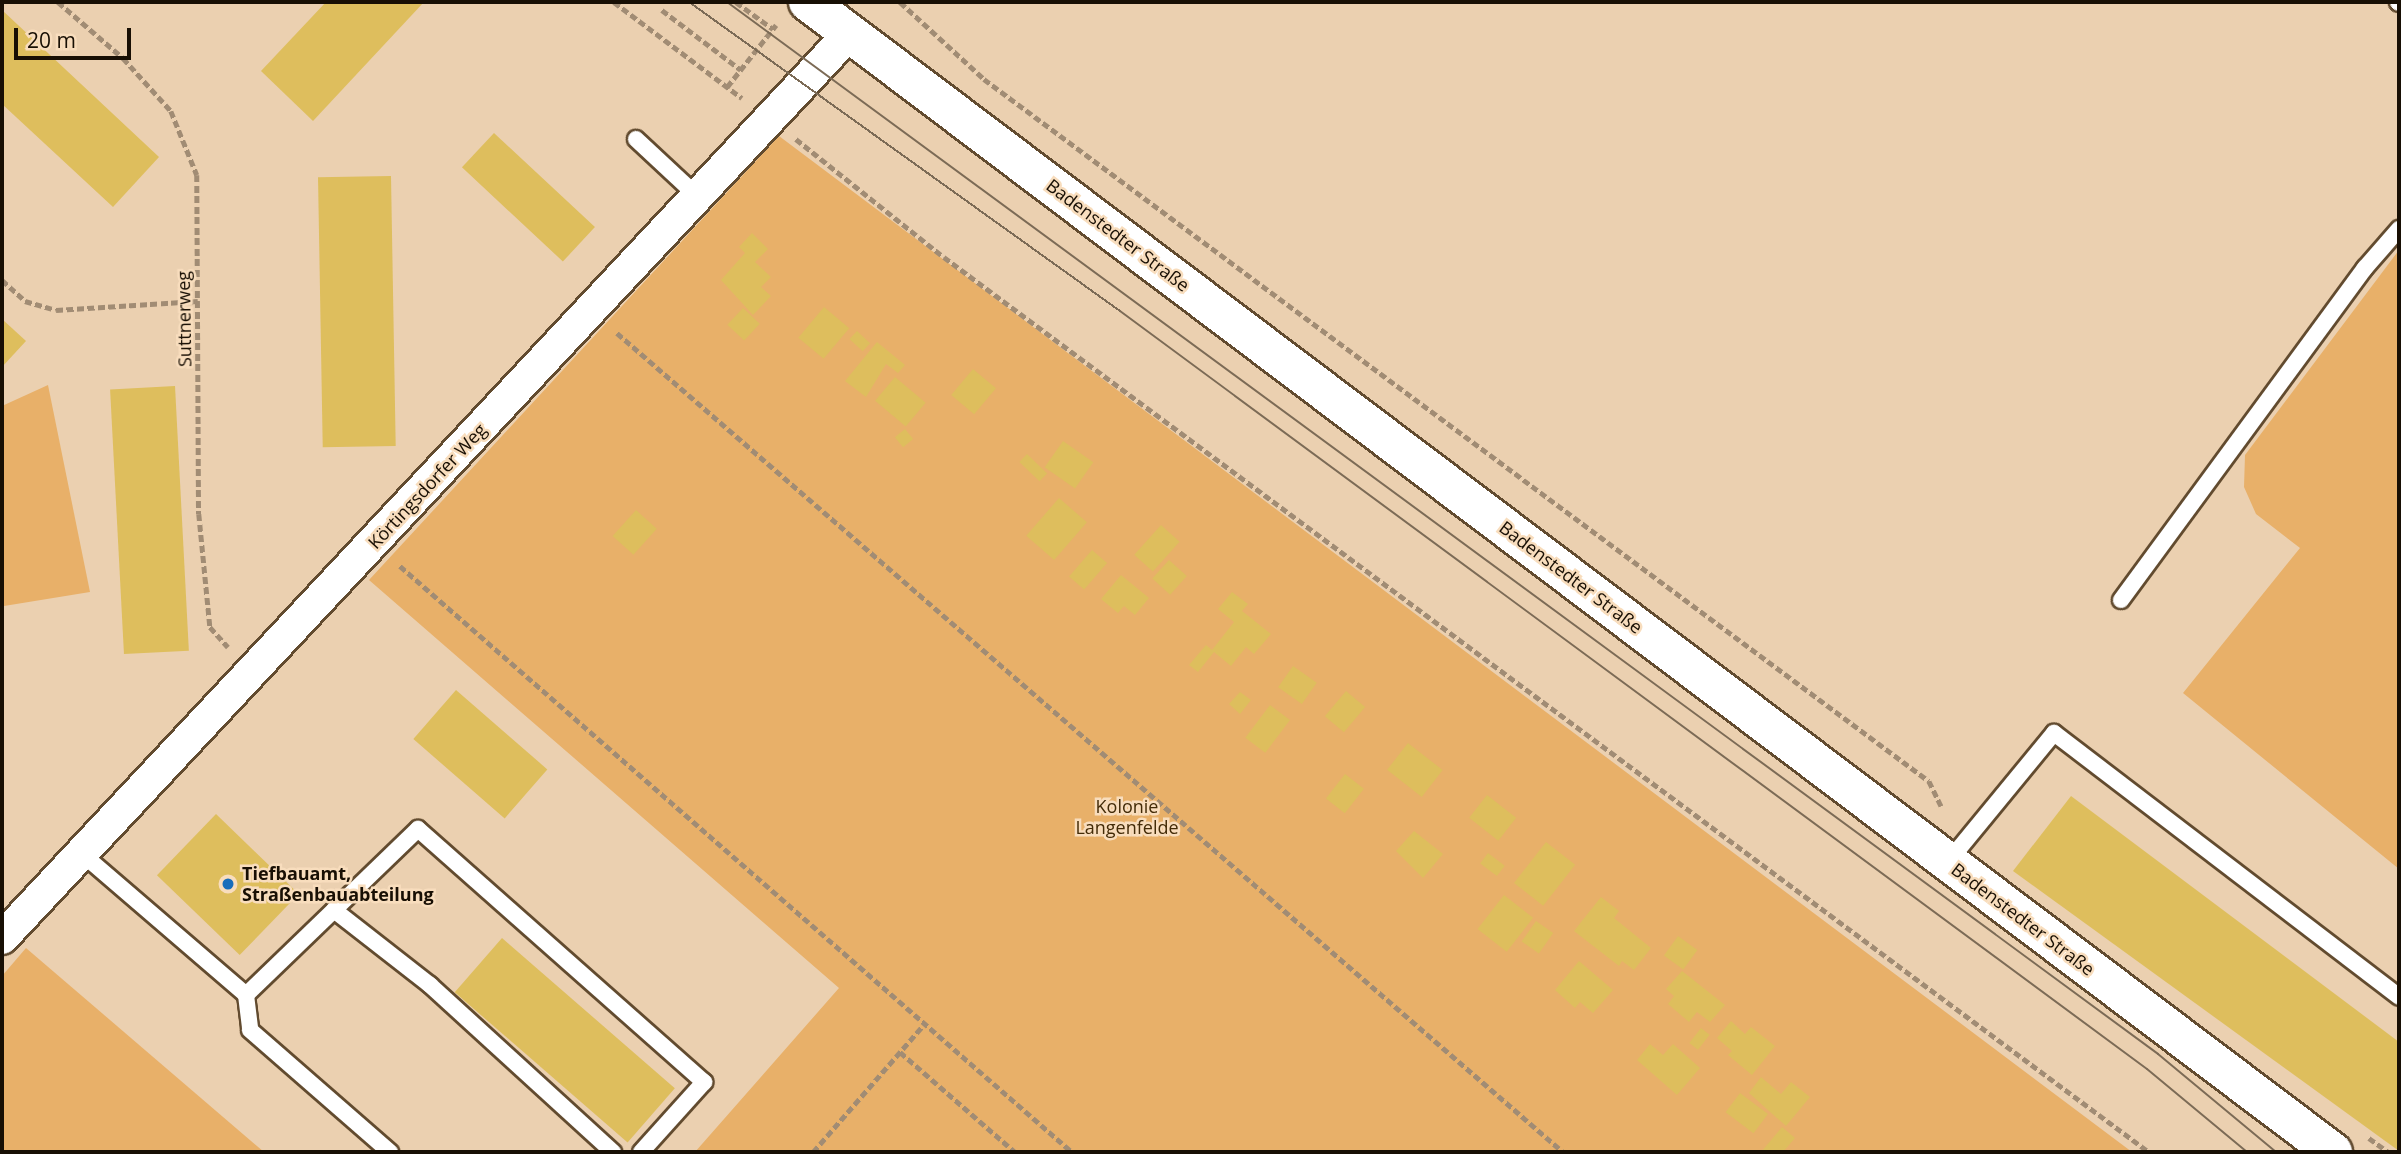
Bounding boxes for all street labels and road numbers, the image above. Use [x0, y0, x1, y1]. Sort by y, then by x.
street label: Badenstedter Straße [1042, 174, 1194, 296]
street label: Suttnerweg [172, 271, 196, 367]
street label: Körtingsdorfer Weg [363, 419, 491, 553]
street label: Badenstedter Straße [1495, 516, 1647, 638]
street label: Badenstedter Straße [1947, 858, 2099, 980]

